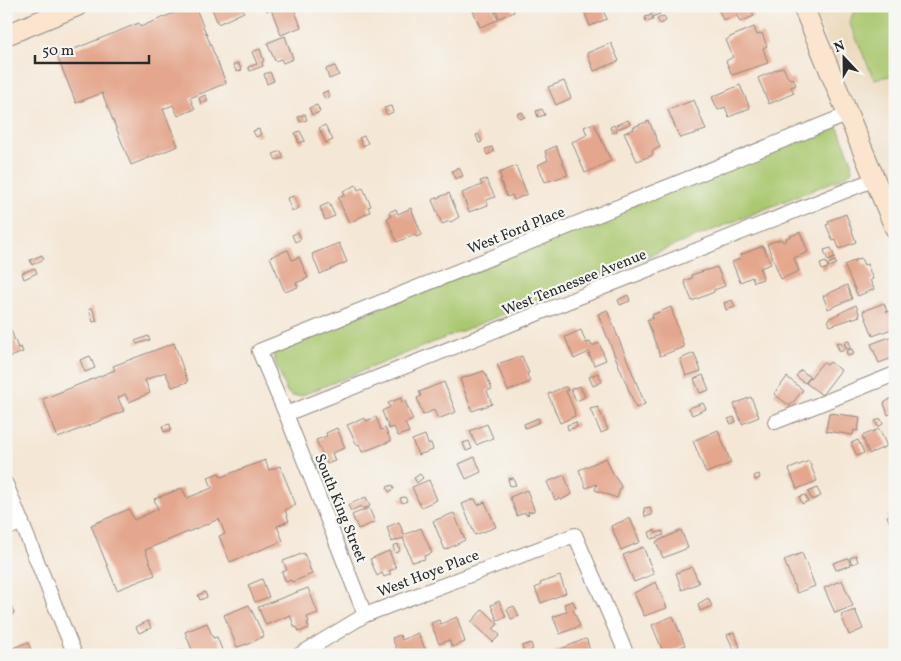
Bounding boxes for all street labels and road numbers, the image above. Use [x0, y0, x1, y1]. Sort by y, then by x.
street label: West Ford Place [465, 202, 568, 261]
street label: West Tennessee Avenue [499, 245, 650, 322]
street label: South King Street [308, 451, 371, 566]
street label: West Hoye Place [375, 545, 482, 603]

